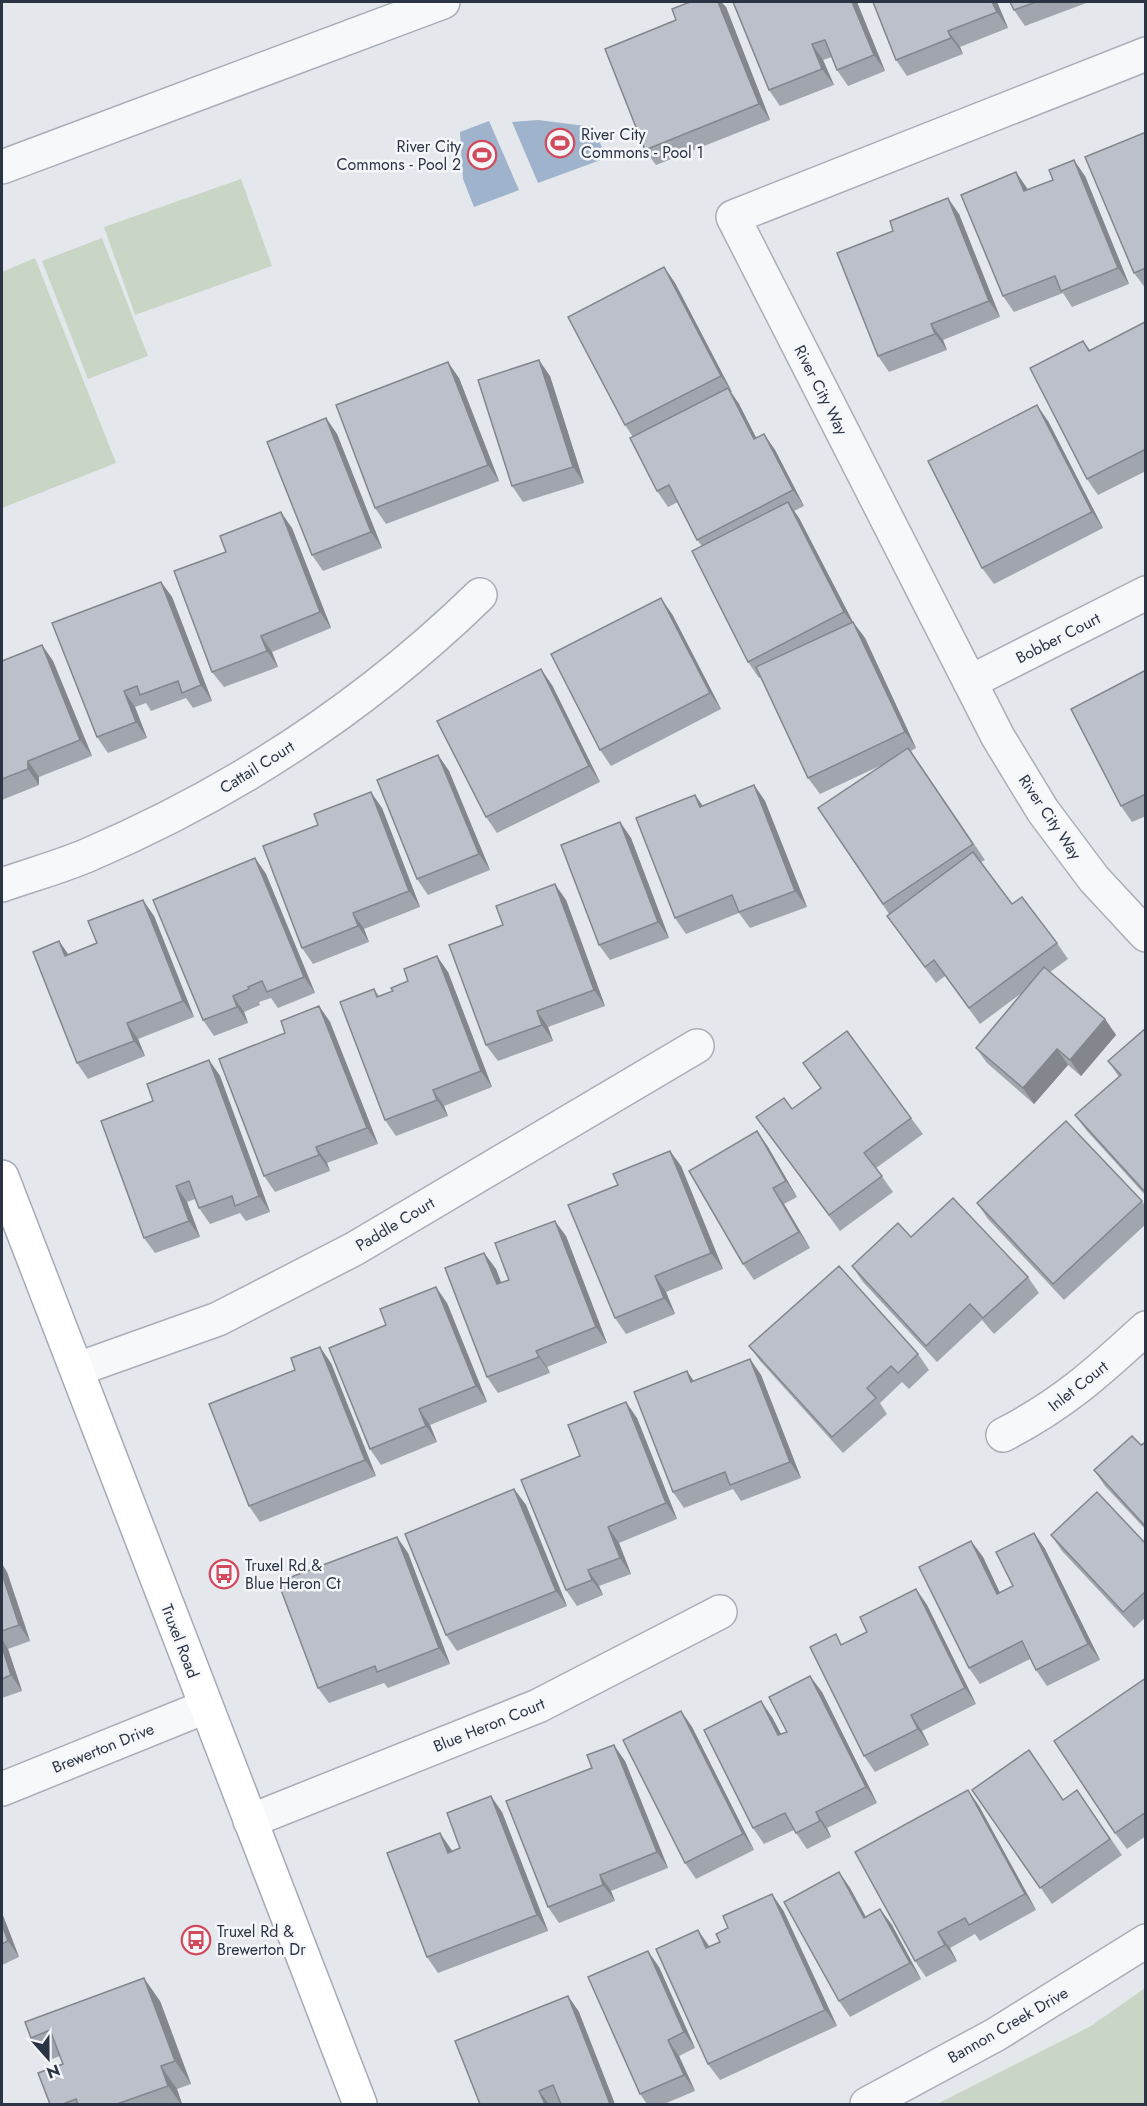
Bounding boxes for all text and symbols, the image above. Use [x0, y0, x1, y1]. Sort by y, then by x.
place label: River City Commons - Pool 1 [581, 123, 704, 164]
sports icon: River City Commons - Pool 1 [544, 127, 576, 159]
place label: River City Commons - Pool 2 [336, 135, 462, 176]
sports icon: River City Commons - Pool 2 [466, 139, 498, 171]
street label: River City Way [788, 341, 854, 440]
street label: Bobber Court [1012, 607, 1104, 669]
street label: Cattail Court [215, 735, 299, 799]
street label: River City Way [1013, 770, 1088, 865]
street label: Paddle Court [351, 1191, 439, 1257]
street label: Inlet Court [1043, 1355, 1113, 1417]
place label: Truxel Rd & Blue Heron Ct [245, 1554, 341, 1595]
bus stop icon: Truxel Rd & Blue Heron Ct [208, 1558, 240, 1590]
street label: Truxel Road [155, 1601, 205, 1681]
street label: Blue Heron Court [430, 1692, 548, 1758]
street label: Brewerton Drive [49, 1717, 157, 1779]
place label: Truxel Rd & Brewerton Dr [217, 1920, 306, 1961]
bus stop icon: Truxel Rd & Brewerton Dr [180, 1924, 212, 1956]
street label: Bannon Creek Drive [944, 1981, 1072, 2069]
north arrow [18, 2028, 78, 2088]
text: N [43, 2059, 63, 2085]

